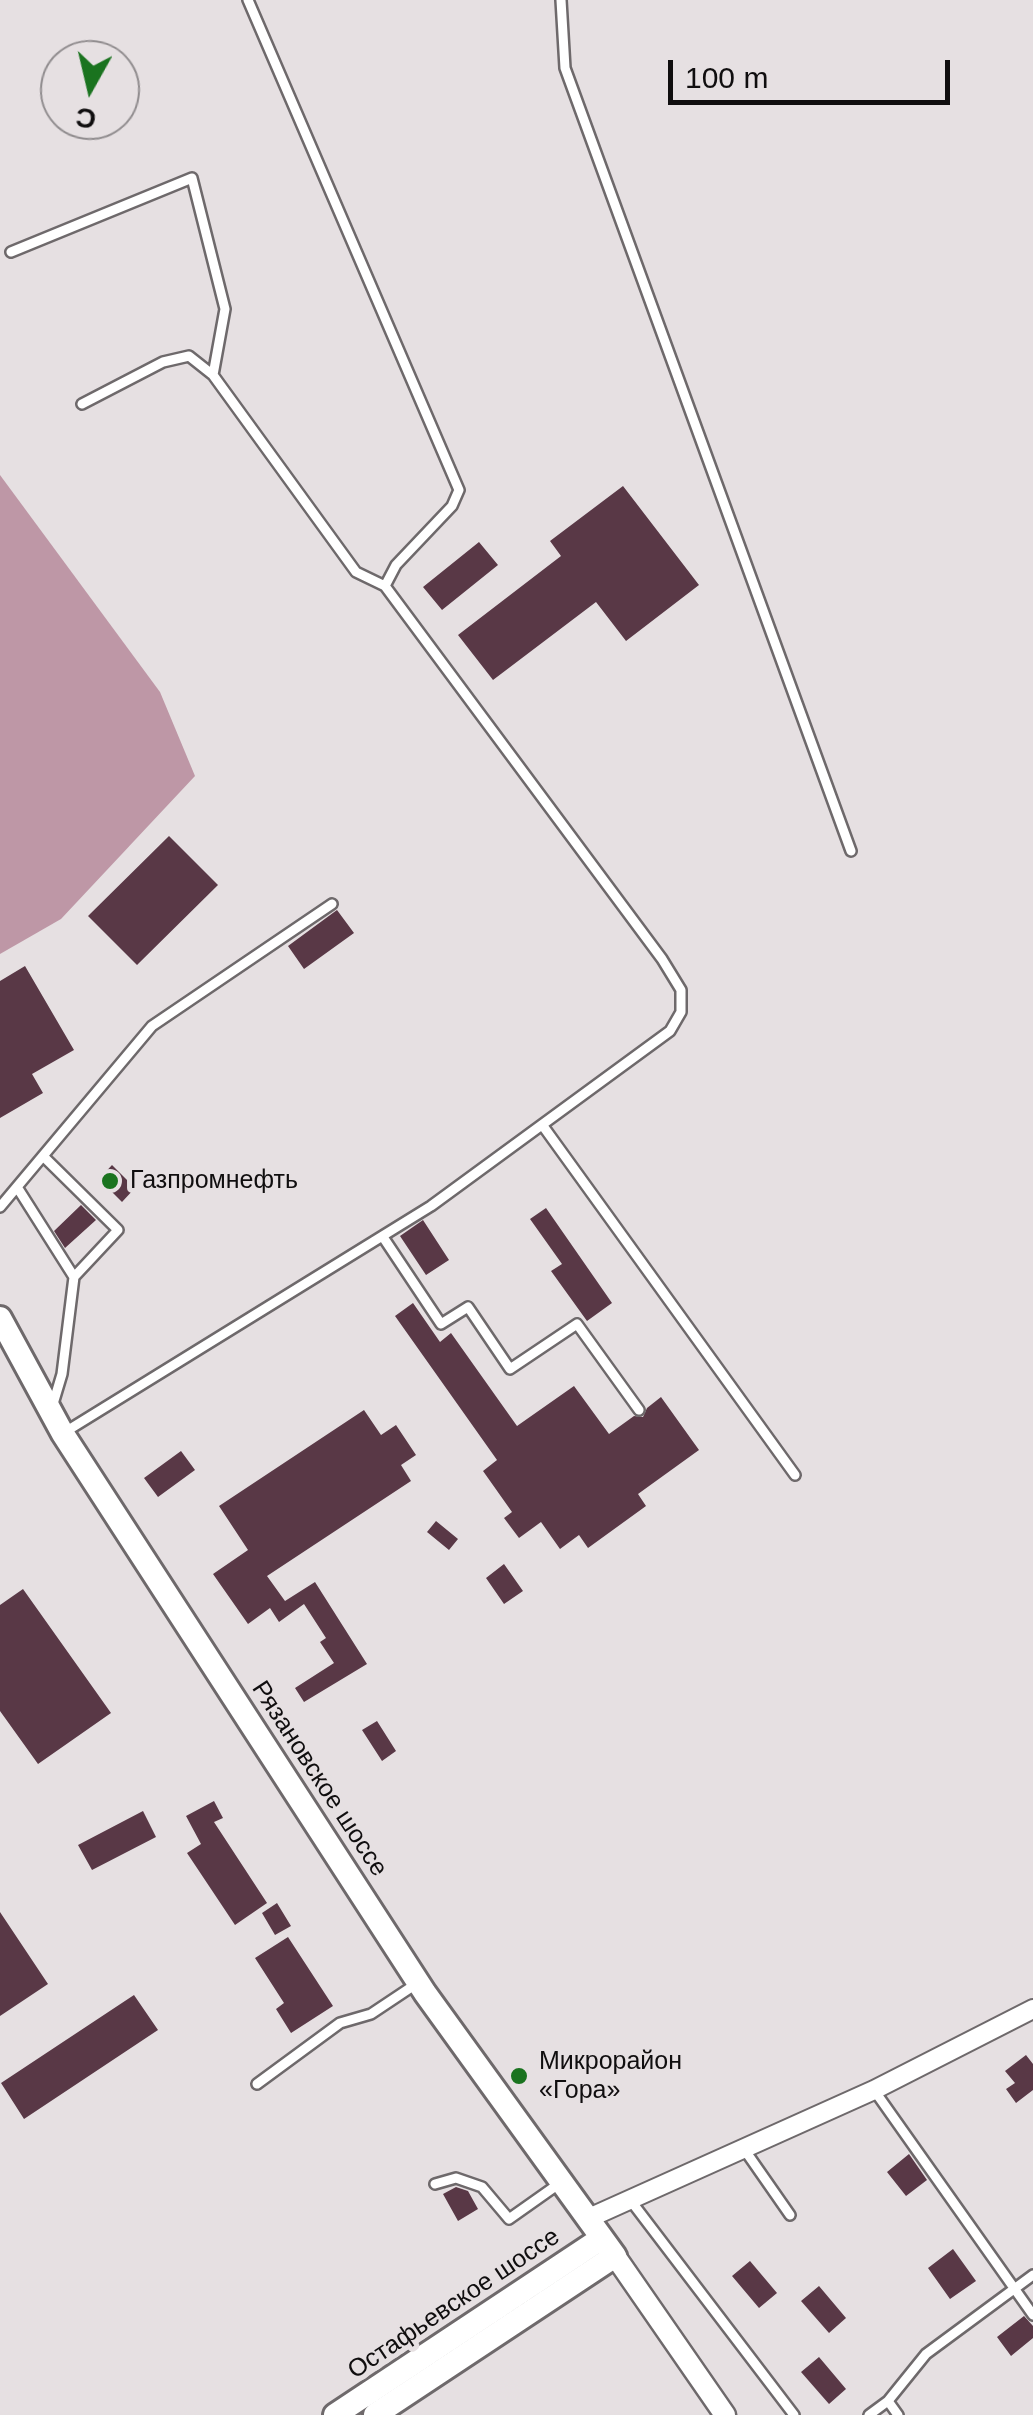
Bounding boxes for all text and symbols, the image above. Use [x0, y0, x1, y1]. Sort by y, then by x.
north arrow [40, 40, 140, 140]
scale bar [673, 40, 956, 102]
text: 100 m [685, 61, 768, 94]
text: С [74, 101, 98, 135]
place label: Газпромнефть [130, 1166, 298, 1196]
marker: Газпромнефть [99, 1170, 121, 1192]
street label: Рязановское шоссе [245, 1676, 393, 1882]
place label: Микрорайон «Гора» [539, 2047, 682, 2106]
marker: Микрорайон «Гора» [508, 2065, 530, 2087]
street label: Остафьевское шоссе [342, 2222, 566, 2386]

